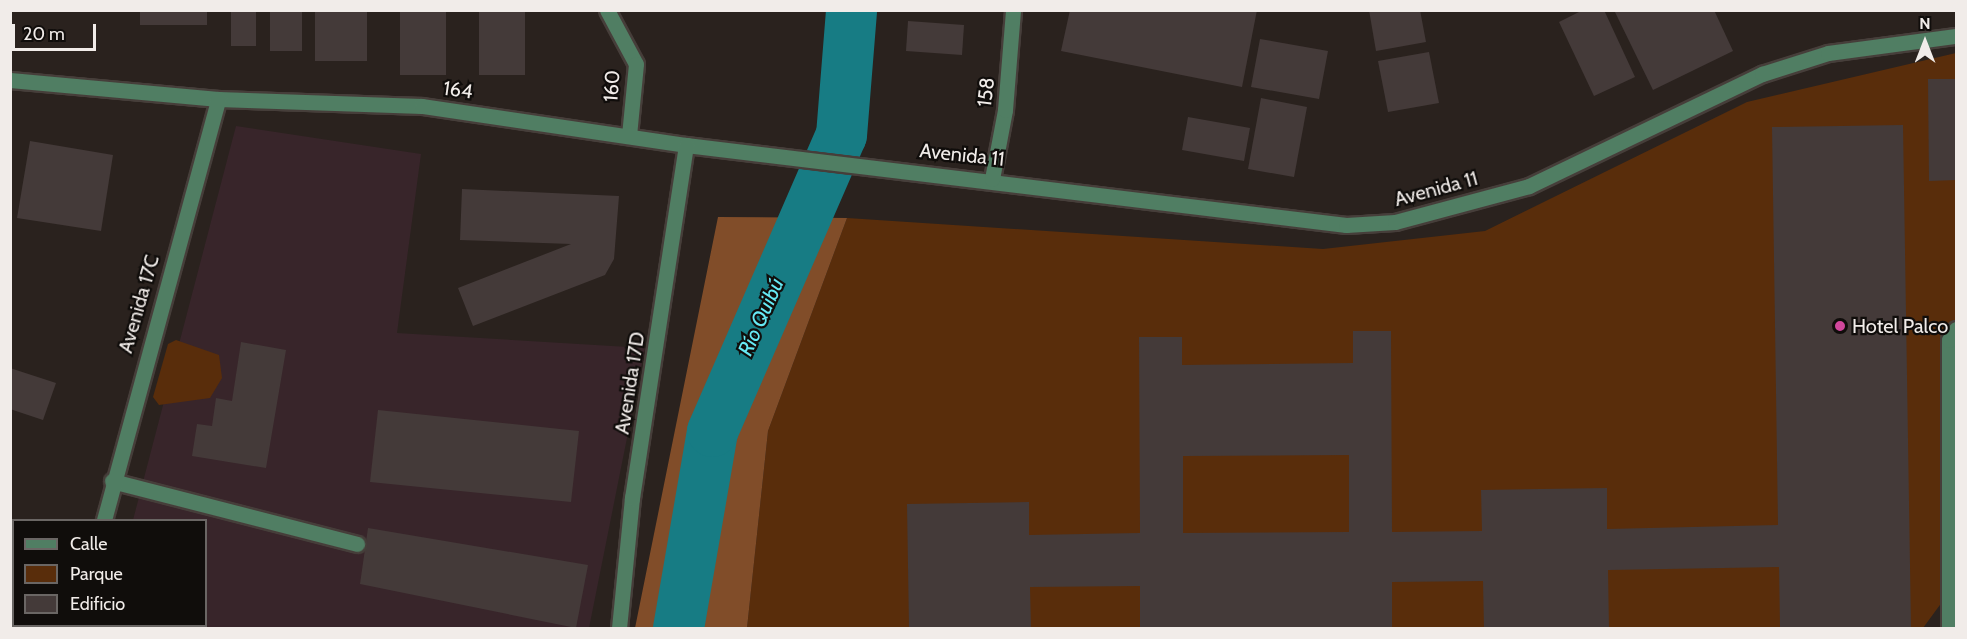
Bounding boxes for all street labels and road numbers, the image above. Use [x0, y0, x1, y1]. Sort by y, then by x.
street label: 160 [599, 69, 625, 103]
street label: 164 [442, 76, 474, 104]
street label: 158 [972, 76, 1000, 108]
street label: Avenida 11 [918, 139, 1006, 171]
street label: Avenida 11 [1392, 166, 1480, 212]
street label: Avenida 17C [114, 252, 164, 356]
street label: Avenida 17D [610, 330, 650, 436]

